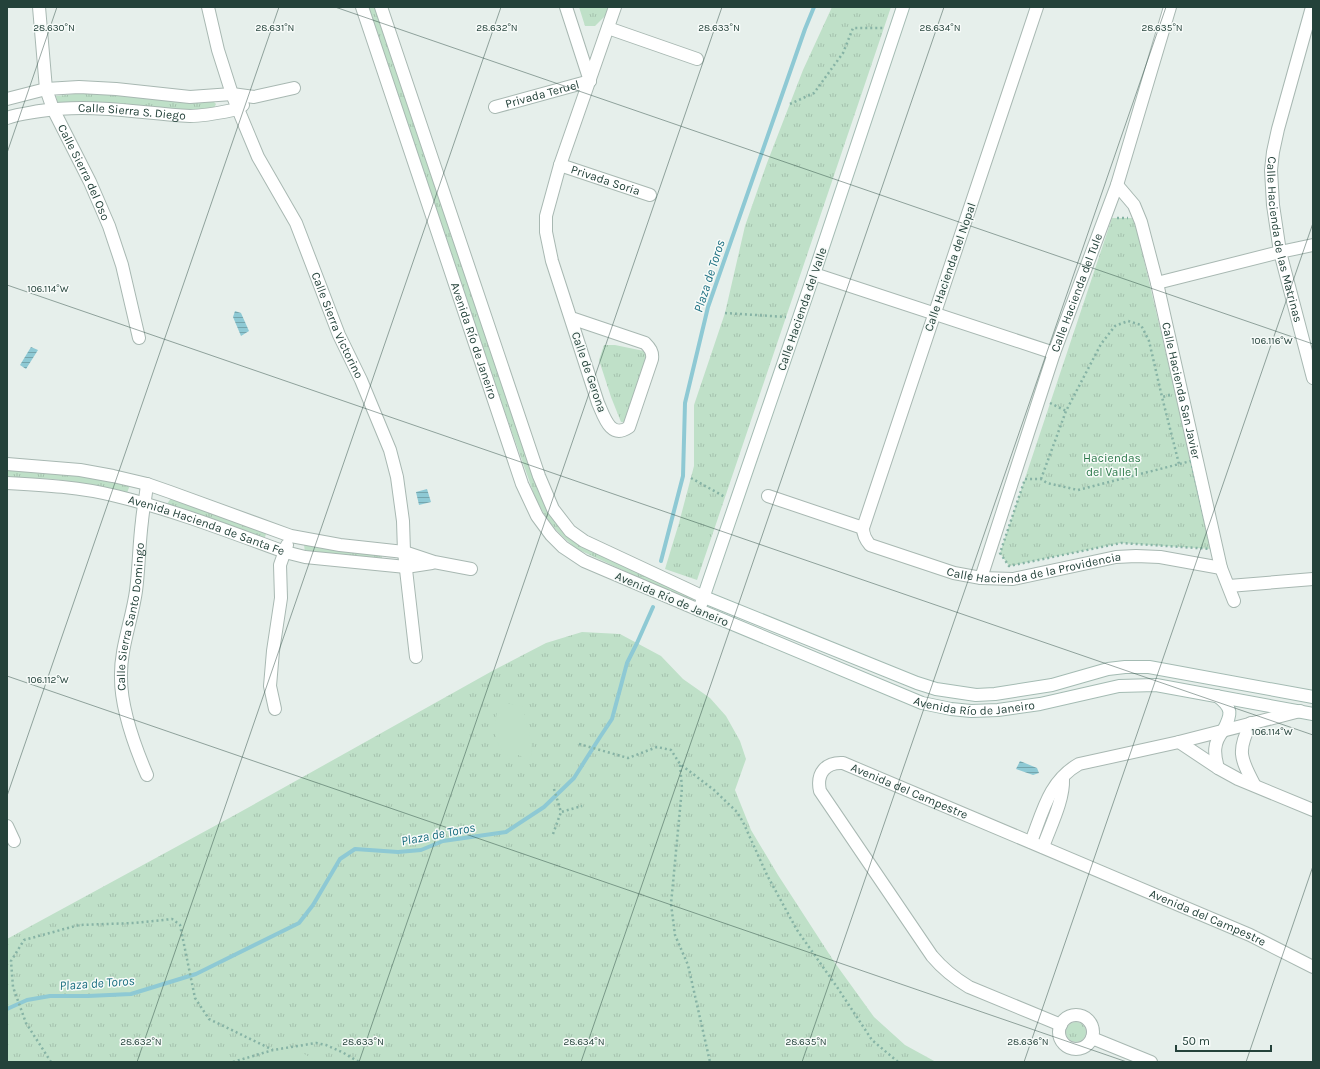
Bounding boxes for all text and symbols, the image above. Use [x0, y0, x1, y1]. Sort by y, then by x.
text: 28.630°N [33, 22, 75, 34]
text: 28.631°N [256, 22, 294, 34]
text: 28.632°N [476, 22, 518, 34]
text: 28.633°N [698, 22, 740, 34]
text: 28.634°N [919, 22, 961, 34]
text: 28.635°N [1141, 22, 1183, 34]
street label: Privada Teruel [504, 77, 581, 111]
street label: Calle Sierra S. Diego [78, 101, 186, 123]
street label: Calle Sierra del Oso [55, 122, 113, 223]
street label: Calle Hacienda de las Matrinas [1264, 156, 1305, 324]
street label: Privada Soria [569, 162, 642, 198]
street label: Calle Hacienda del Nopal [921, 201, 979, 333]
street label: Calle Hacienda del Tule [1048, 231, 1105, 354]
water label: Plaza de Toros [690, 238, 728, 314]
street label: Calle Hacienda del Valle [774, 246, 830, 372]
street label: Calle Sierra Victorino [309, 270, 366, 381]
street label: Avenida Río de Janeiro [448, 281, 500, 401]
text: 106.114°W [27, 283, 69, 295]
street label: Calle Hacienda San Javier [1159, 321, 1203, 461]
street label: Calle de Gerona [569, 330, 609, 414]
text: 106.116°W [1251, 335, 1293, 347]
park label: Haciendas del Valle 1 [1083, 451, 1141, 479]
street label: Avenida Hacienda de Santa Fe [127, 492, 286, 558]
street label: Calle Sierra Santo Domingo [114, 542, 147, 691]
street label: Calle Hacienda de la Providencia [945, 550, 1122, 586]
street label: Avenida Río de Janeiro [613, 569, 731, 629]
text: 106.112°W [27, 674, 69, 686]
street label: Avenida Río de Janeiro [912, 693, 1036, 718]
text: 106.114°W [1251, 726, 1293, 738]
street label: Avenida del Campestre [849, 760, 970, 822]
water label: Plaza de Toros [400, 819, 476, 849]
street label: Avenida del Campestre [1147, 886, 1268, 949]
water label: Plaza de Toros [59, 973, 135, 993]
scale bar [1176, 1027, 1271, 1053]
text: 50 m [1182, 1034, 1210, 1048]
text: 28.632°N [120, 1036, 162, 1048]
text: 28.633°N [342, 1036, 384, 1048]
text: 28.634°N [563, 1036, 605, 1048]
text: 28.635°N [785, 1036, 827, 1048]
text: 28.636°N [1007, 1036, 1049, 1048]

